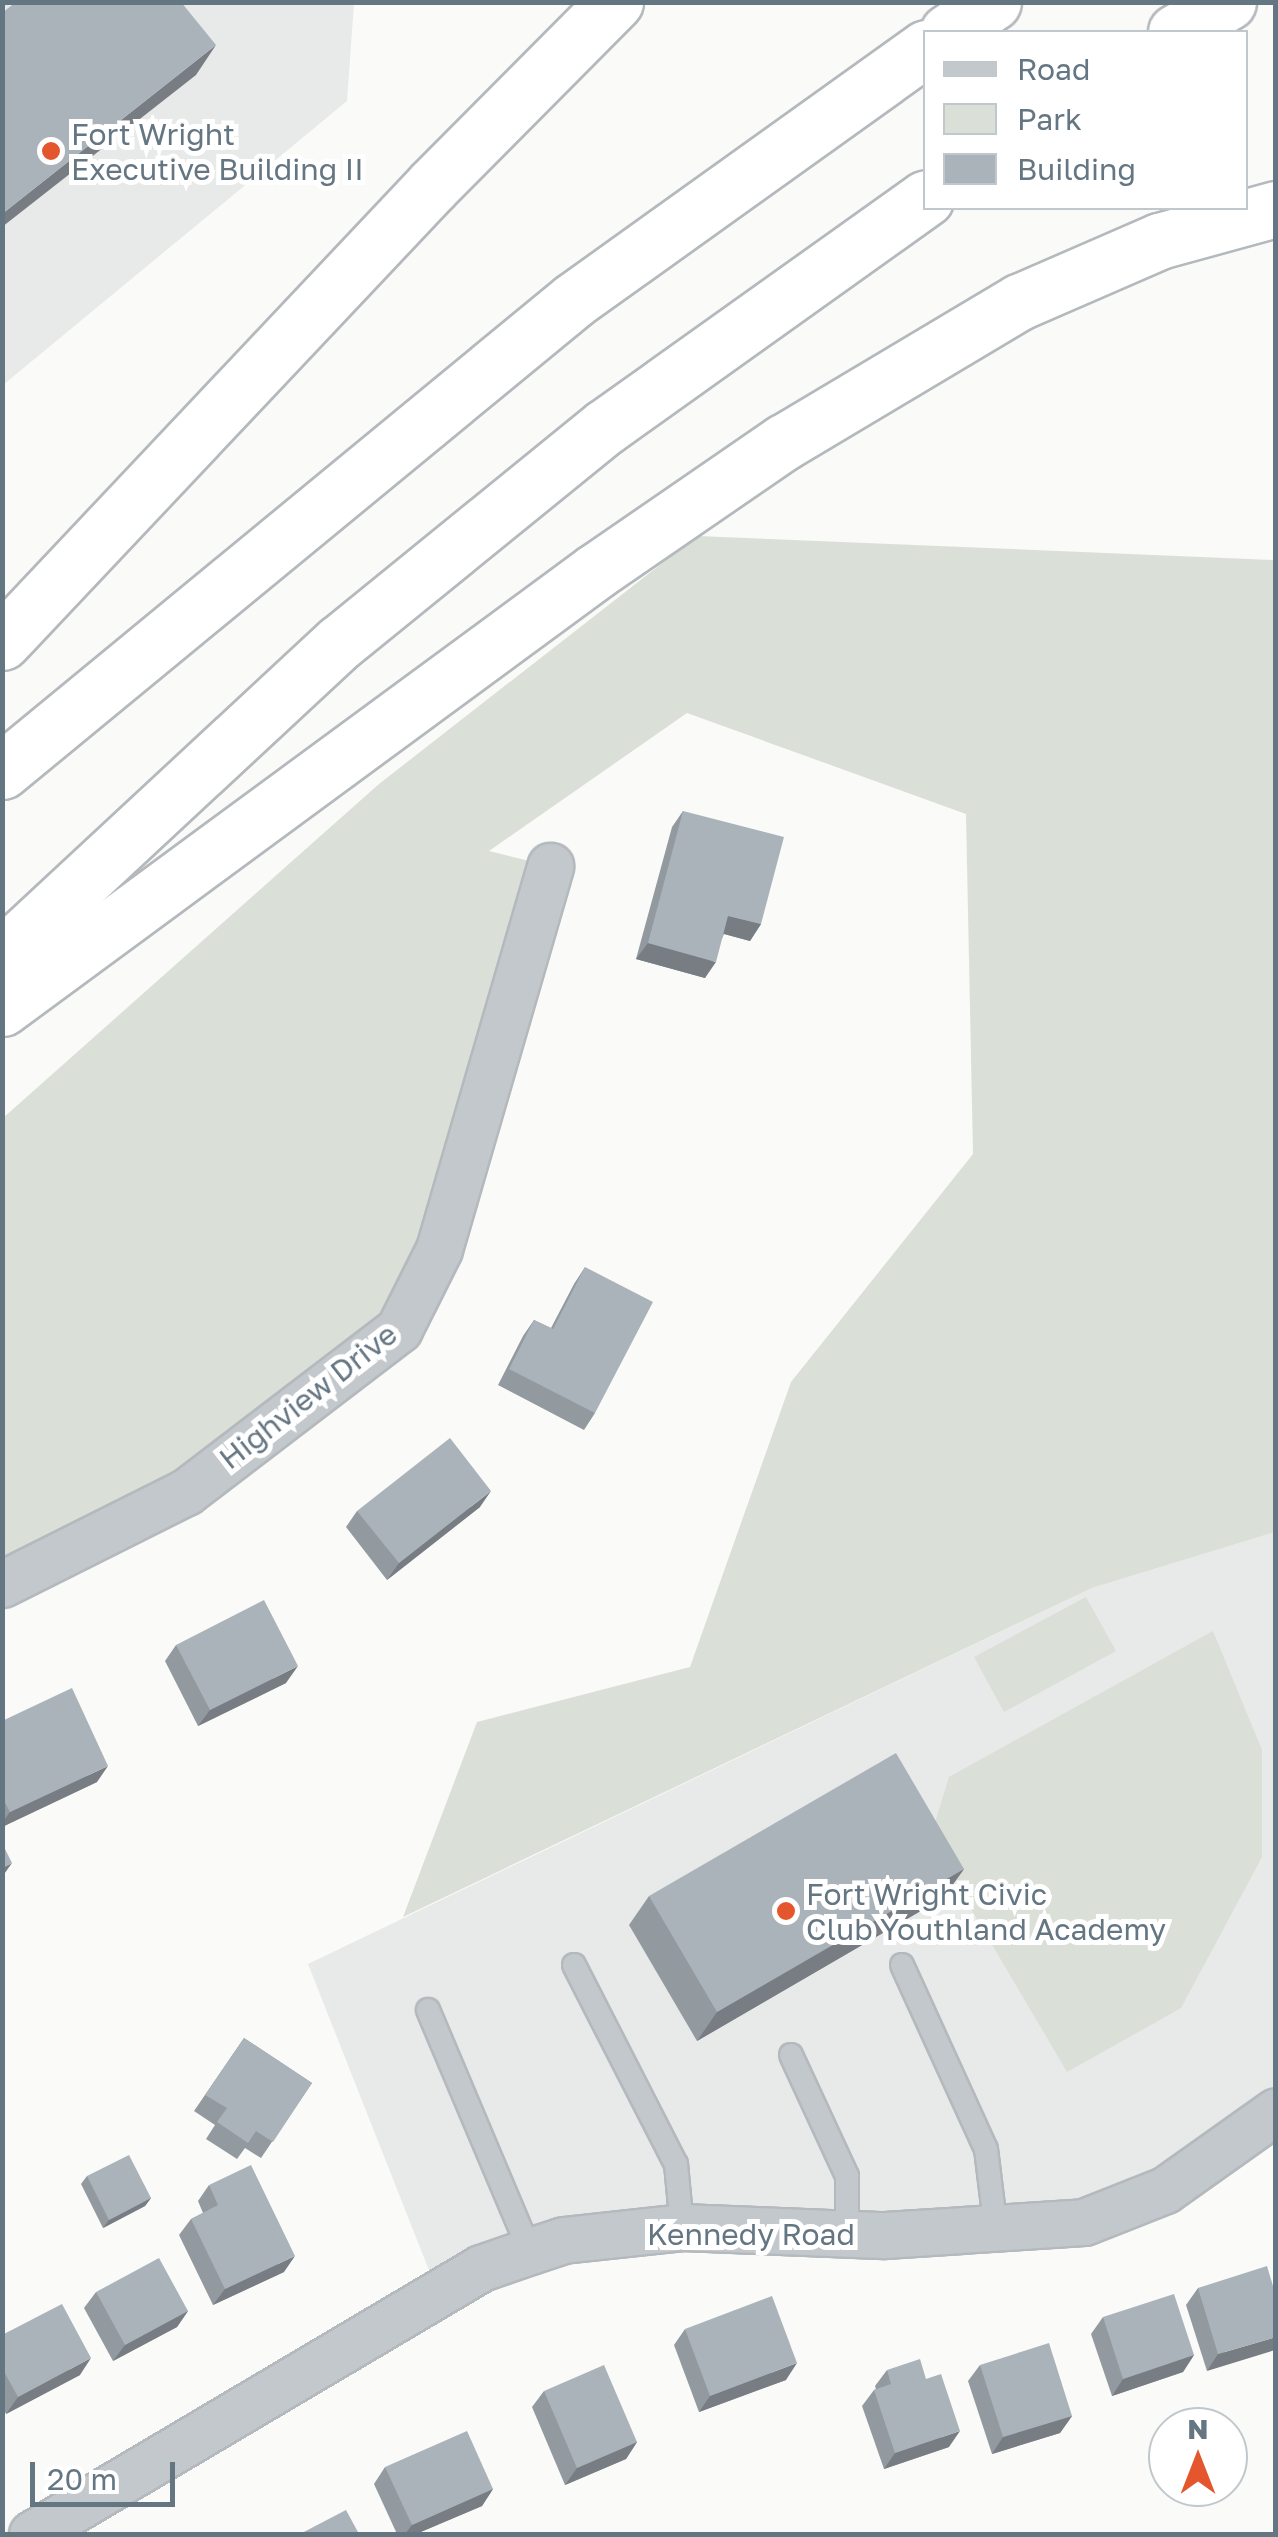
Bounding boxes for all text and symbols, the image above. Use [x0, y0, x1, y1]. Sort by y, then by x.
legend [923, 30, 1248, 210]
text: Road [1017, 51, 1091, 87]
text: Park [1017, 101, 1082, 137]
place label: Fort Wright Executive Building II [71, 116, 364, 186]
marker: Fort Wright Executive Building II [40, 140, 62, 162]
text: Building [1017, 151, 1136, 187]
street label: Highview Drive [212, 1316, 404, 1476]
place label: Fort Wright Civic Club Youthland Academy [806, 1876, 1166, 1946]
marker: Fort Wright Civic Club Youthland Academy [775, 1900, 797, 1922]
street label: Kennedy Road [647, 2216, 855, 2252]
north arrow [1148, 2407, 1248, 2507]
text: N [1187, 2412, 1209, 2445]
scale bar [35, 2442, 180, 2504]
text: 20 m [47, 2461, 117, 2497]

